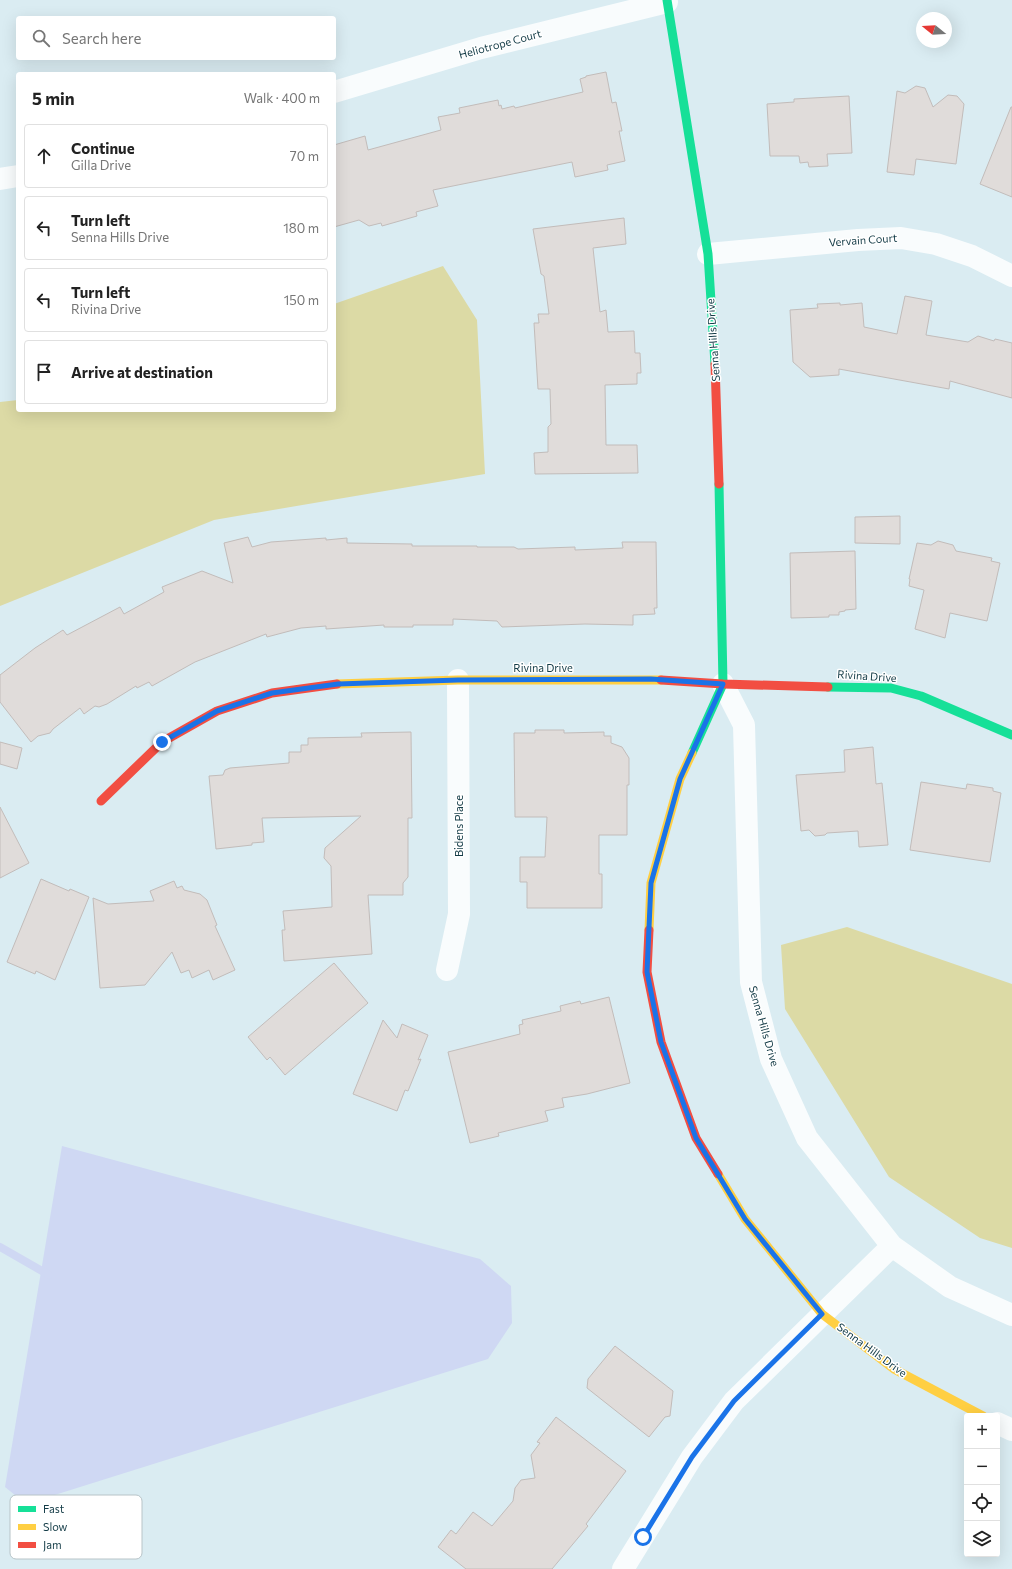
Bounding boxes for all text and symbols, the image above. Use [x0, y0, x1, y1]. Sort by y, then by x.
north arrow [916, 12, 952, 48]
search box [16, 16, 336, 60]
street label: Heliotrope Court [457, 26, 543, 61]
icon: search [30, 27, 52, 49]
text: Search here [62, 29, 141, 47]
text: 5 min [32, 88, 75, 109]
text: Walk · 400 m [244, 90, 320, 106]
text: Continue [71, 139, 135, 157]
icon: ahead [33, 145, 55, 167]
text: 70 m [290, 148, 319, 164]
text: Gilla Drive [71, 157, 131, 173]
text: Turn left [71, 211, 130, 229]
icon: left [33, 217, 55, 239]
text: 180 m [283, 220, 319, 236]
text: Senna Hills Drive [71, 229, 169, 245]
street label: Vervain Court [828, 231, 898, 248]
text: Turn left [71, 283, 130, 301]
icon: left [33, 289, 55, 311]
text: 150 m [284, 292, 319, 308]
street label: Senna Hills Drive [703, 298, 722, 382]
text: Rivina Drive [71, 301, 141, 317]
icon: arrive [33, 361, 55, 383]
text: Arrive at destination [71, 363, 213, 381]
street label: Rivina Drive [513, 661, 573, 674]
street label: Rivina Drive [837, 667, 897, 684]
route end [153, 733, 171, 751]
street label: Bidens Place [452, 795, 465, 857]
street label: Senna Hills Drive [747, 984, 782, 1068]
street label: Senna Hills Drive [835, 1320, 910, 1379]
map controls [964, 1413, 1000, 1557]
button: + [964, 1413, 1000, 1449]
button: − [964, 1449, 1000, 1485]
button: locate [964, 1485, 1000, 1521]
legend [10, 1495, 142, 1559]
text: Fast [43, 1502, 65, 1515]
text: Slow [43, 1520, 68, 1533]
button: layers [964, 1521, 1000, 1557]
route start [634, 1528, 652, 1546]
text: Jam [43, 1538, 62, 1552]

